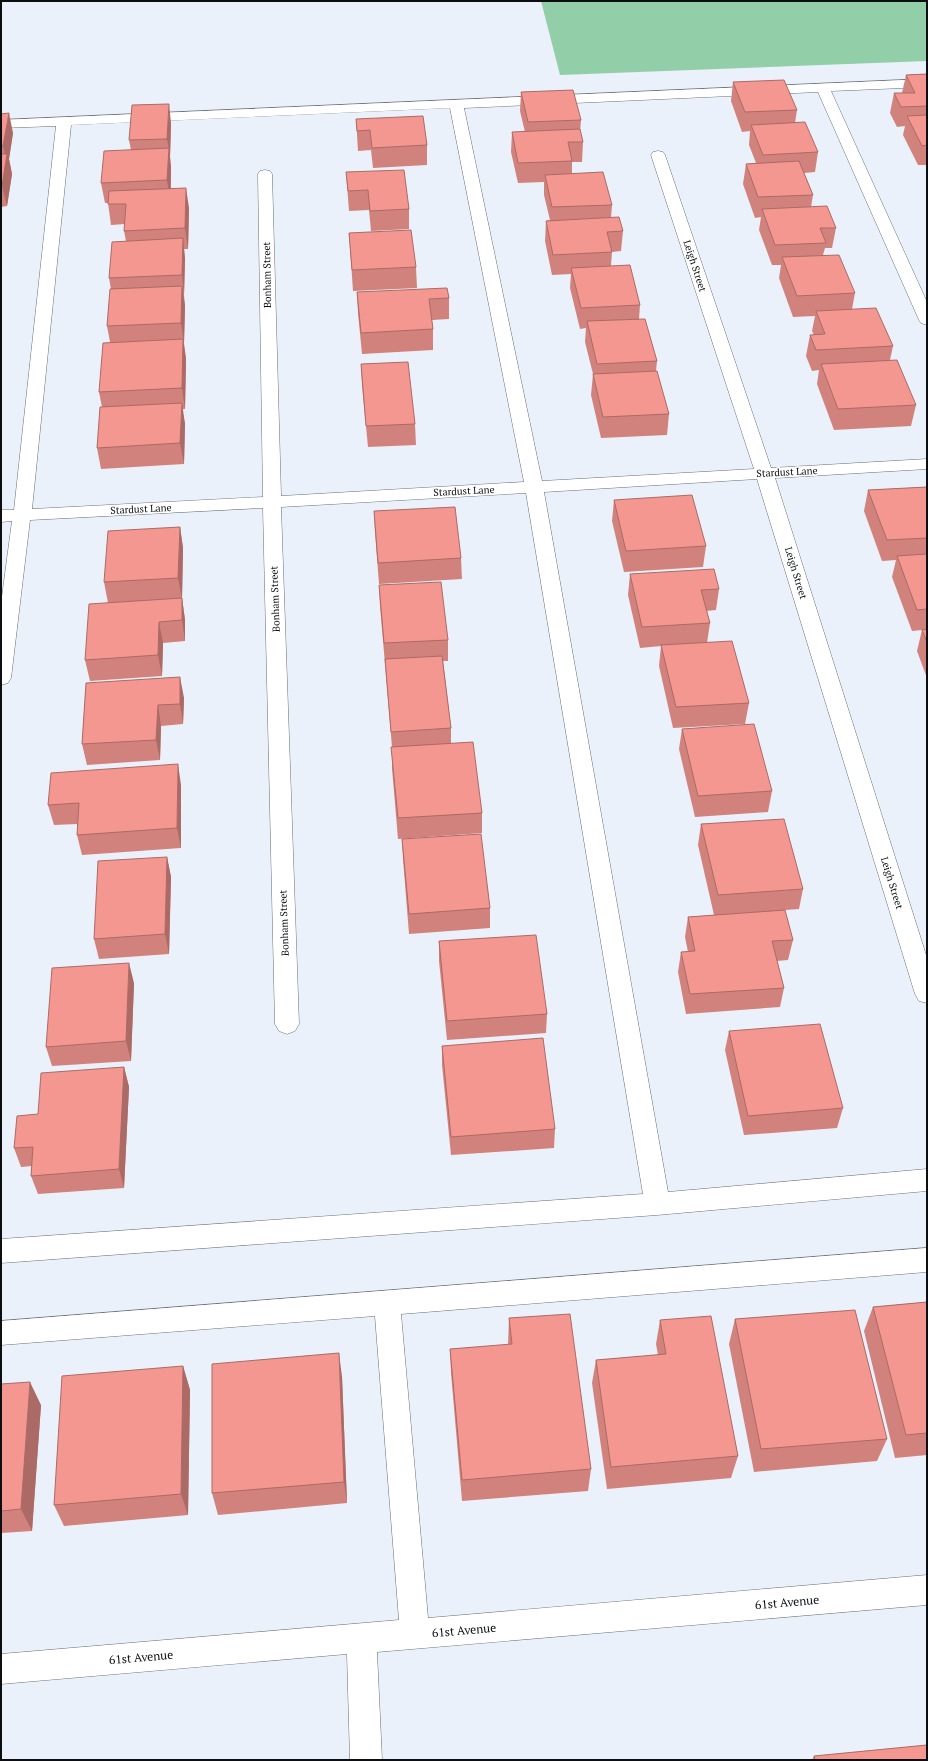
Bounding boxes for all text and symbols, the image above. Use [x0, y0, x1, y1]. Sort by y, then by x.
street label: Leigh Street [681, 238, 710, 294]
street label: Bonham Street [260, 241, 274, 308]
street label: Stardust Lane [756, 464, 818, 480]
street label: Stardust Lane [433, 483, 495, 499]
street label: Stardust Lane [110, 501, 172, 517]
street label: Leigh Street [782, 545, 810, 601]
street label: Bonham Street [267, 565, 283, 632]
street label: Leigh Street [878, 855, 906, 911]
street label: Bonham Street [276, 889, 292, 956]
street label: 61st Avenue [754, 1592, 820, 1612]
street label: 61st Avenue [431, 1620, 497, 1640]
street label: 61st Avenue [108, 1647, 174, 1667]

